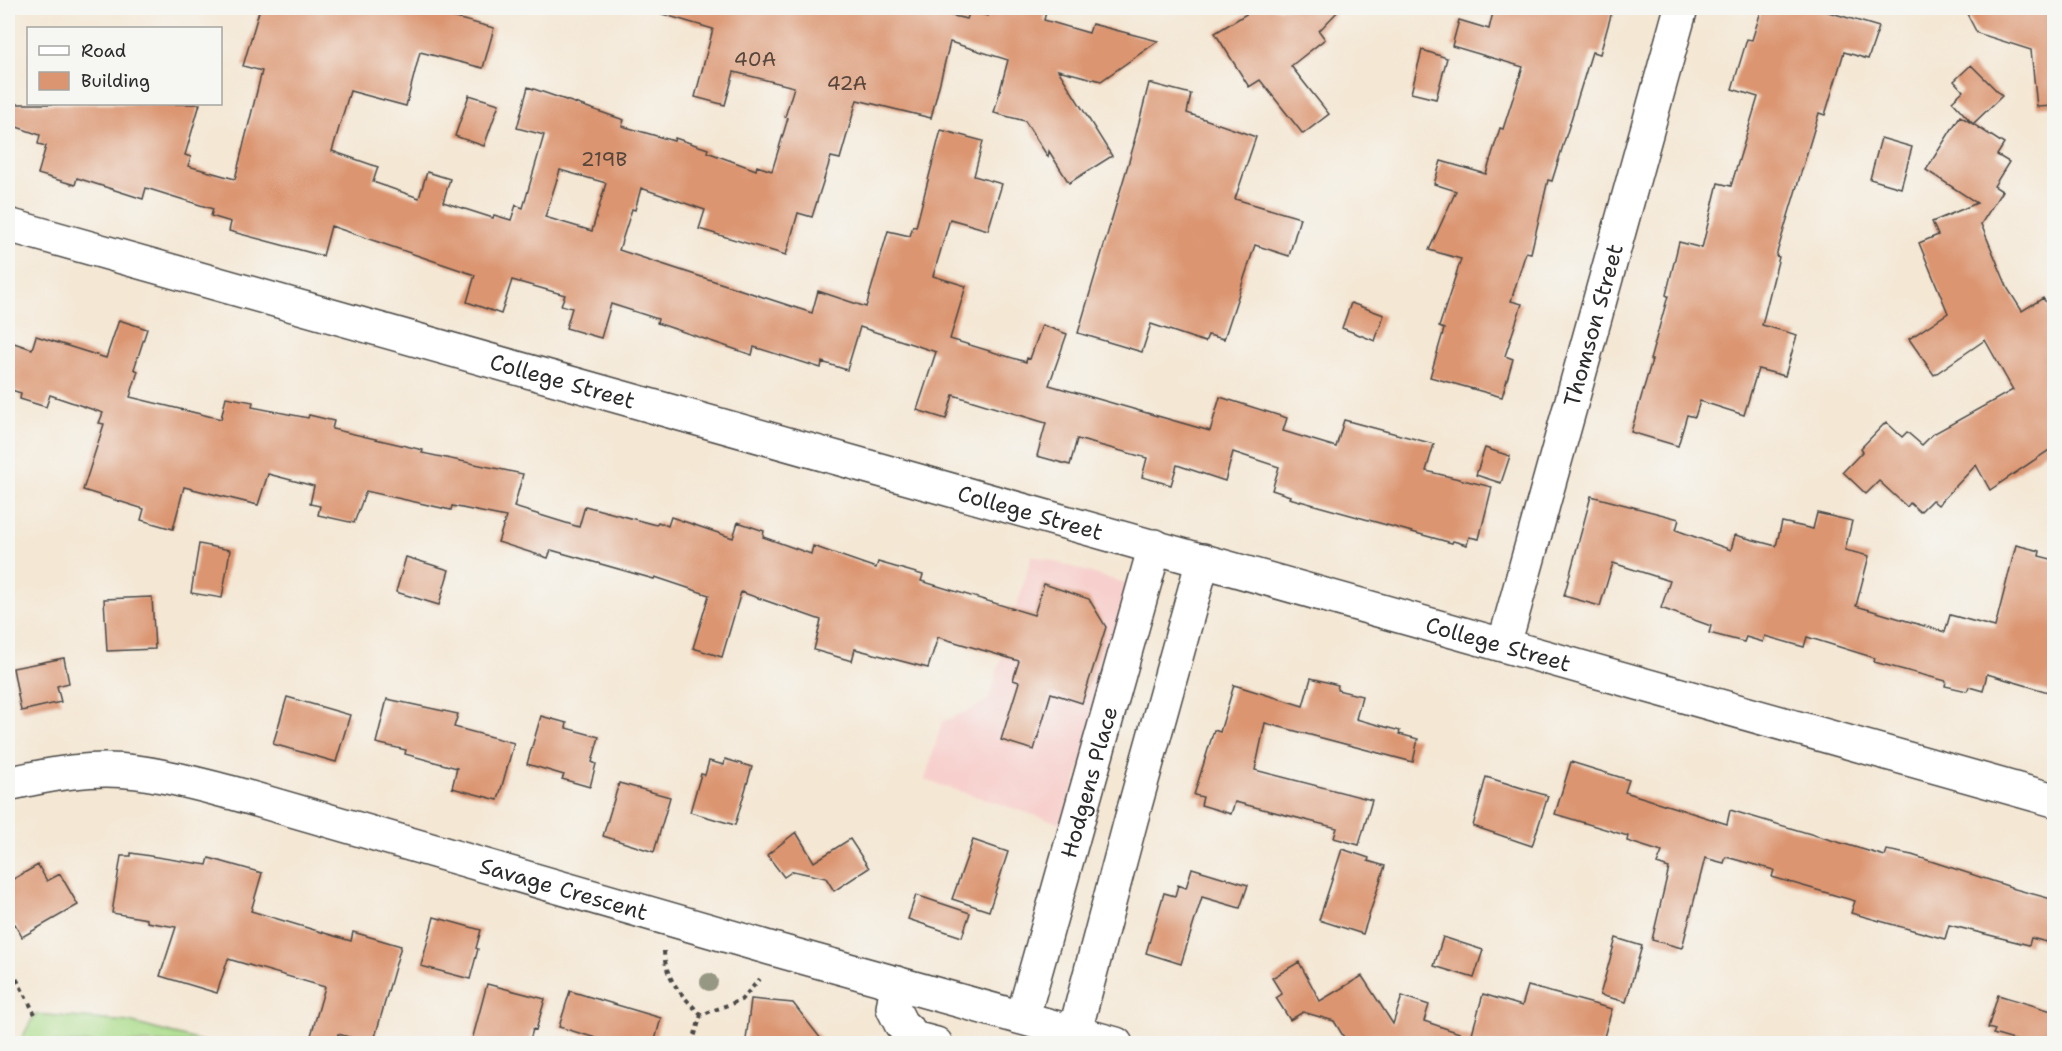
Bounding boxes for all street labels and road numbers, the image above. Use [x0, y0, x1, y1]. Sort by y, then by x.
street label: Thomson Street [1556, 240, 1629, 410]
street label: College Street [487, 347, 638, 415]
street label: College Street [954, 478, 1106, 547]
street label: College Street [1422, 610, 1574, 678]
street label: Hodgens Place [1054, 703, 1124, 861]
street label: Savage Crescent [477, 851, 651, 927]

